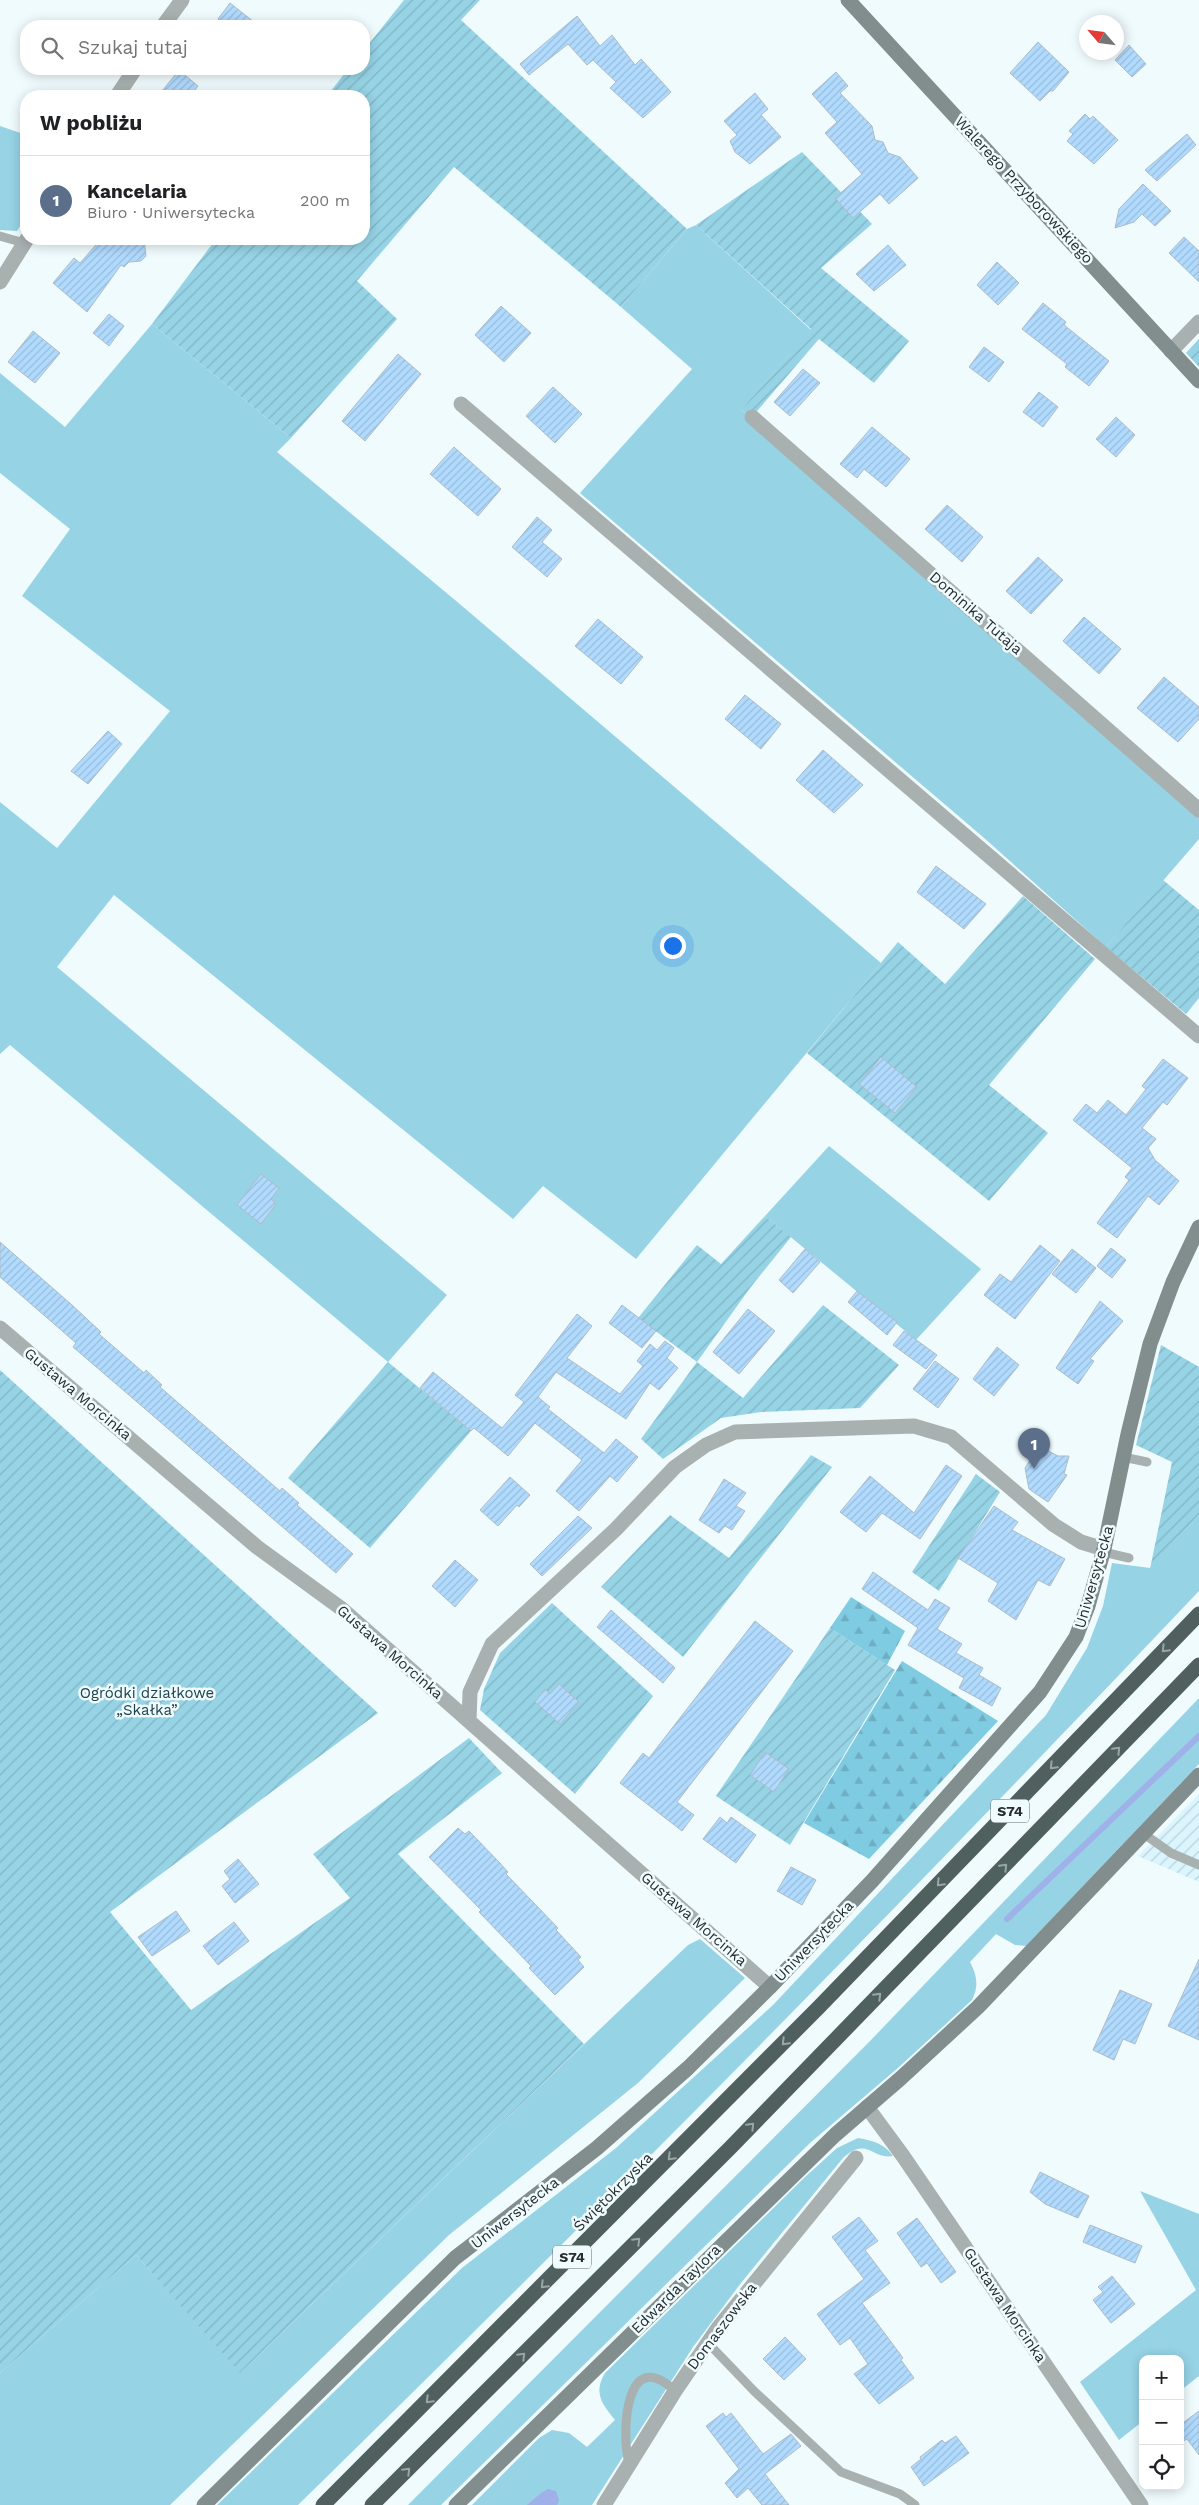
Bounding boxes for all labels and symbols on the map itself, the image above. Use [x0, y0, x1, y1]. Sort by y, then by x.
north arrow [1079, 15, 1124, 60]
street label: Walerego Przyborowskiego [951, 113, 1097, 267]
street label: Dominika Tutaja [926, 568, 1027, 659]
your location [660, 933, 686, 959]
street label: Gustawa Morcinka [21, 1344, 136, 1444]
pin: 1 [1018, 1428, 1050, 1469]
street label: Uniwersytecka [1071, 1523, 1117, 1630]
street label: Gustawa Morcinka [333, 1601, 447, 1703]
one-way arrow [1162, 1643, 1171, 1652]
park label: Ogródki działkowe „Skałka” [80, 1684, 214, 1719]
one-way arrow [1111, 1747, 1120, 1756]
one-way arrow [1050, 1761, 1059, 1770]
road number: S74 [991, 1800, 1029, 1822]
one-way arrow [998, 1864, 1007, 1873]
street label: Gustawa Morcinka [637, 1868, 751, 1970]
one-way arrow [937, 1878, 946, 1887]
street label: Uniwersytecka [771, 1896, 858, 1985]
one-way arrow [872, 1993, 881, 2002]
one-way arrow [782, 2036, 791, 2045]
one-way arrow [746, 2123, 755, 2132]
street label: Świętokrzyska [569, 2148, 657, 2235]
one-way arrow [668, 2152, 677, 2161]
street label: Uniwersytecka [468, 2173, 563, 2253]
one-way arrow [631, 2238, 640, 2247]
street label: Edwarda Taylora [628, 2240, 725, 2337]
street label: Gustawa Morcinka [960, 2244, 1050, 2366]
road number: S74 [553, 2246, 591, 2268]
street label: Domaszowska [683, 2279, 761, 2373]
one-way arrow [541, 2280, 550, 2289]
one-way arrow [516, 2353, 525, 2362]
one-way arrow [426, 2394, 435, 2403]
one-way arrow [401, 2467, 410, 2476]

